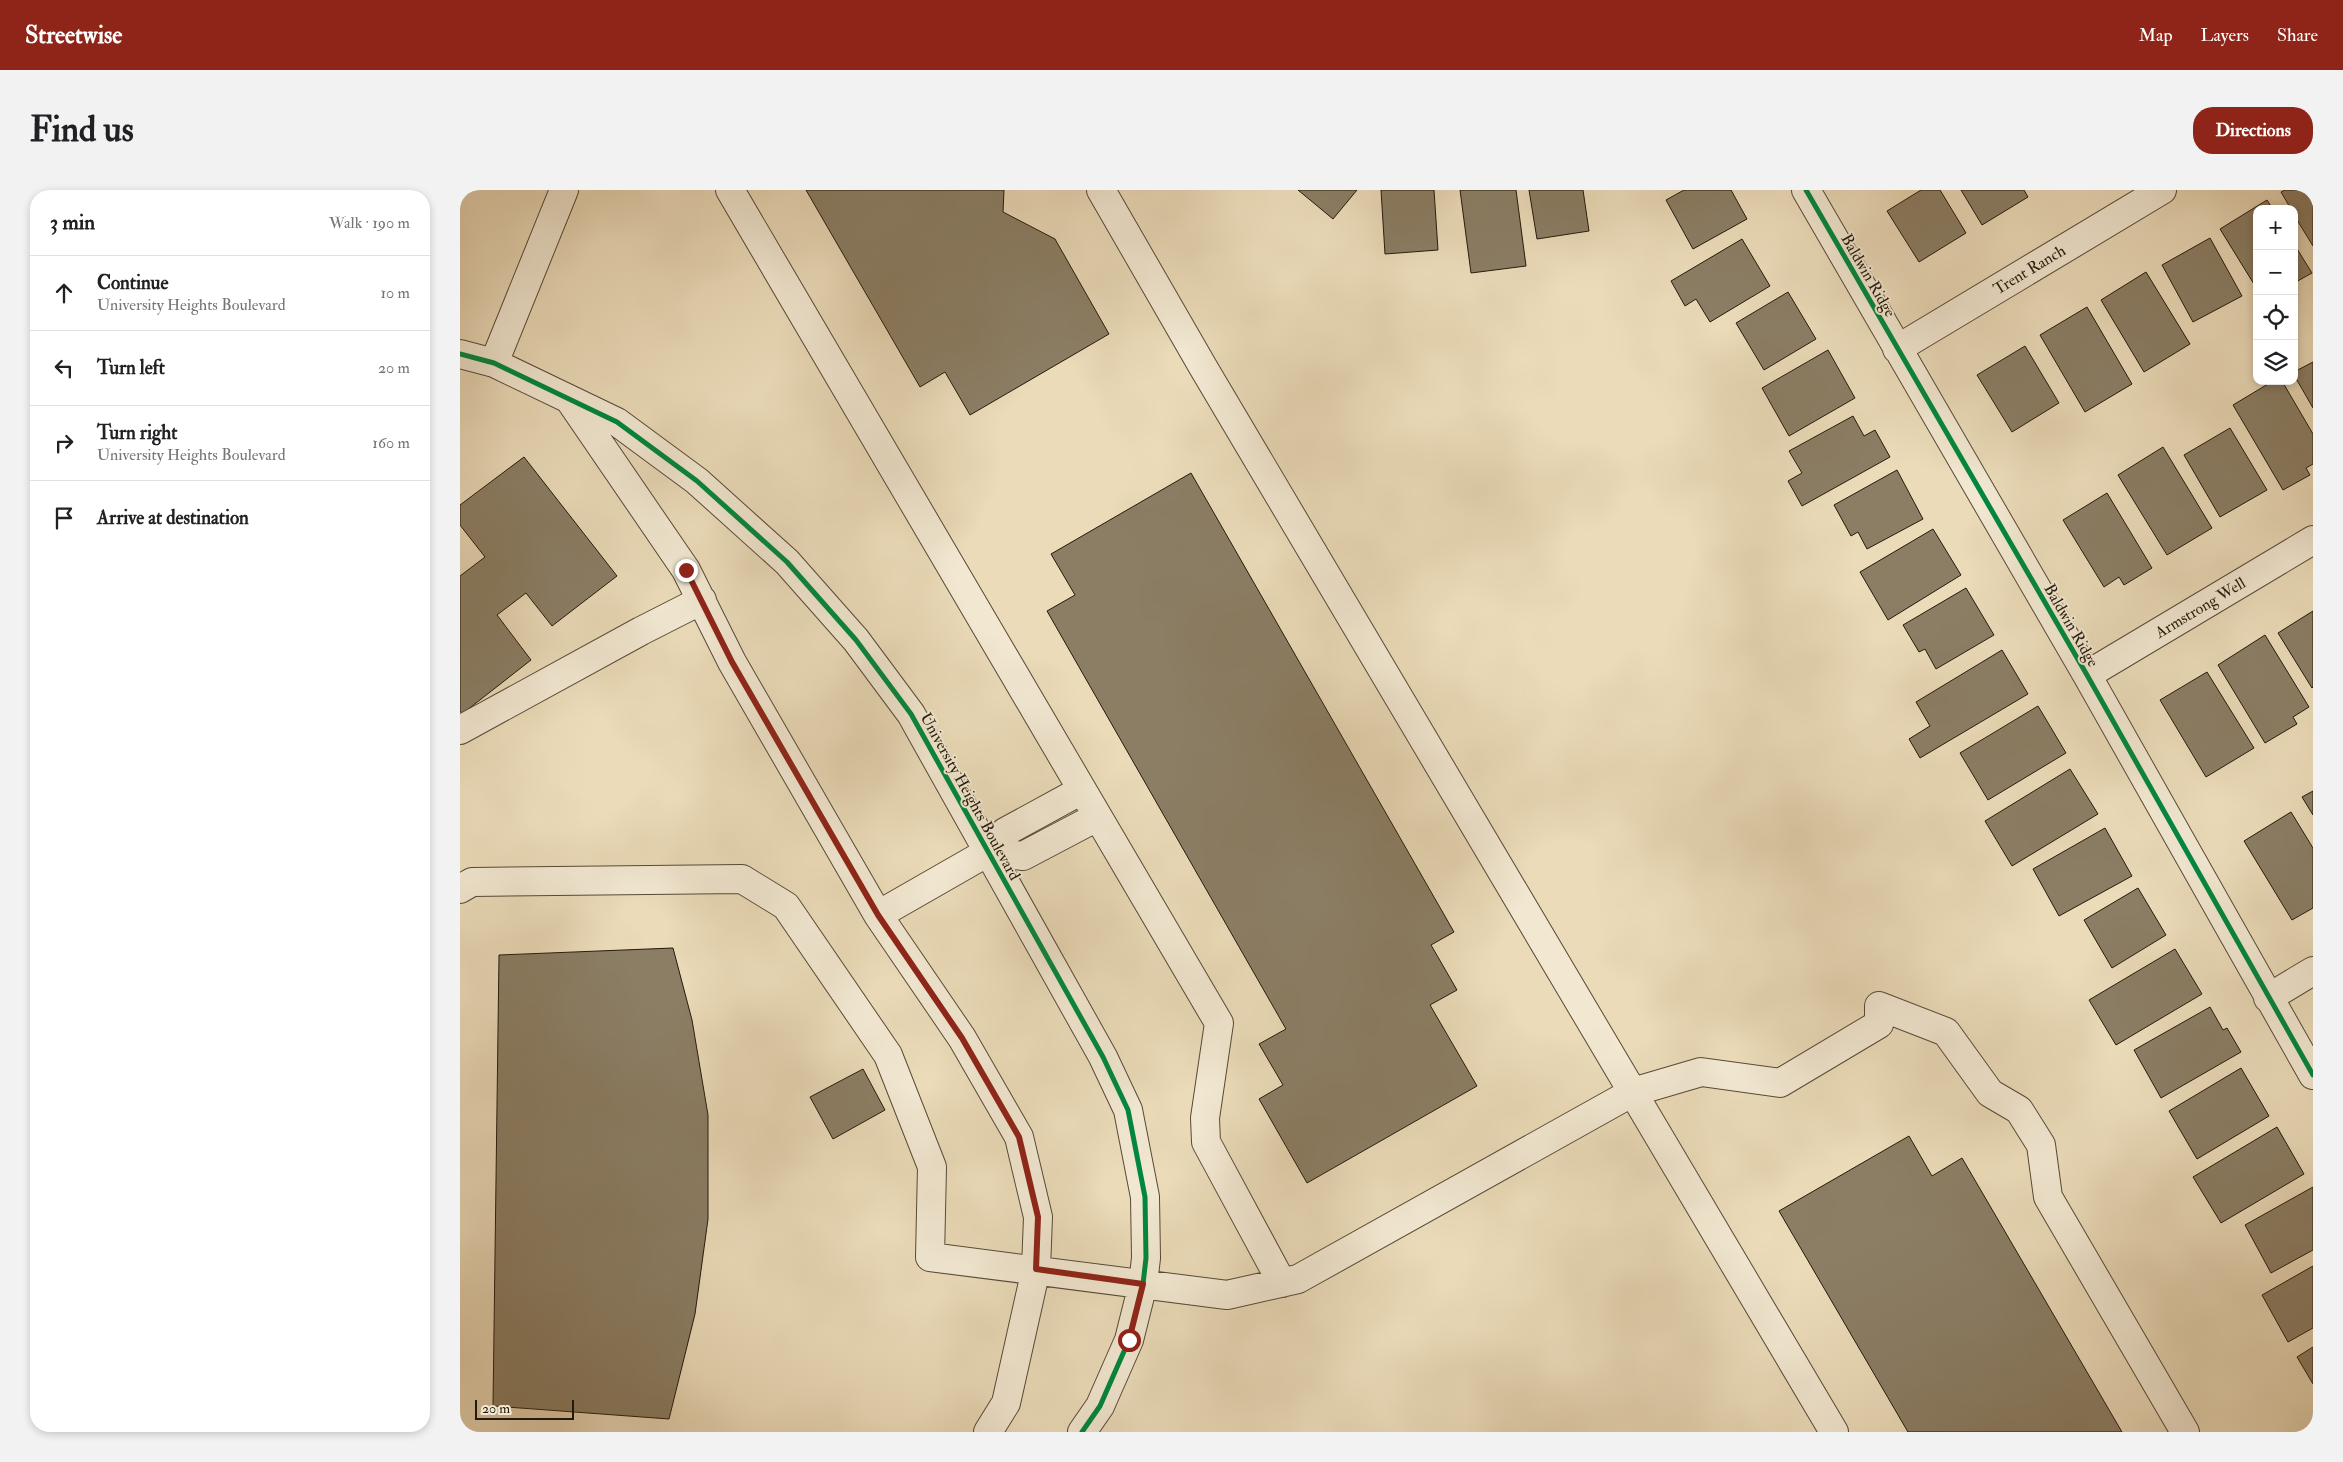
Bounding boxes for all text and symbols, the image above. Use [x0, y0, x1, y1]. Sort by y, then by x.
text: Streetwise [25, 20, 122, 51]
text: Map [2139, 24, 2173, 47]
text: Layers [2201, 24, 2249, 47]
text: Share [2277, 24, 2318, 47]
button: Directions [2193, 107, 2313, 154]
text: Find us [30, 108, 134, 152]
map controls [2253, 205, 2298, 385]
button: + [2253, 205, 2298, 250]
text: 3 min [50, 209, 95, 236]
text: Walk · 190 m [329, 213, 410, 233]
street label: Baldwin Ridge [1836, 230, 1900, 321]
street label: Trent Ranch [1990, 240, 2070, 299]
button: − [2253, 250, 2298, 295]
text: Continue [97, 271, 168, 295]
icon: ahead [50, 279, 78, 307]
text: 10 m [380, 283, 410, 303]
text: University Heights Boulevard [97, 295, 286, 315]
button: locate [2253, 295, 2298, 340]
button: layers [2253, 340, 2298, 385]
icon: left [50, 354, 78, 382]
text: Turn left [97, 356, 165, 380]
text: 20 m [378, 358, 410, 378]
text: Turn right [97, 421, 177, 445]
icon: right [50, 429, 78, 457]
text: 160 m [372, 433, 410, 453]
text: University Heights Boulevard [97, 445, 286, 465]
icon: arrive [50, 504, 78, 532]
text: Arrive at destination [97, 506, 249, 530]
route end [675, 559, 698, 582]
street label: Armstrong Well [2151, 573, 2249, 643]
street label: Baldwin Ridge [2039, 580, 2103, 671]
street label: University Heights Boulevard [916, 709, 1025, 884]
route start [1118, 1329, 1141, 1352]
scale bar [475, 1397, 574, 1420]
text: 20 m [482, 1400, 510, 1417]

